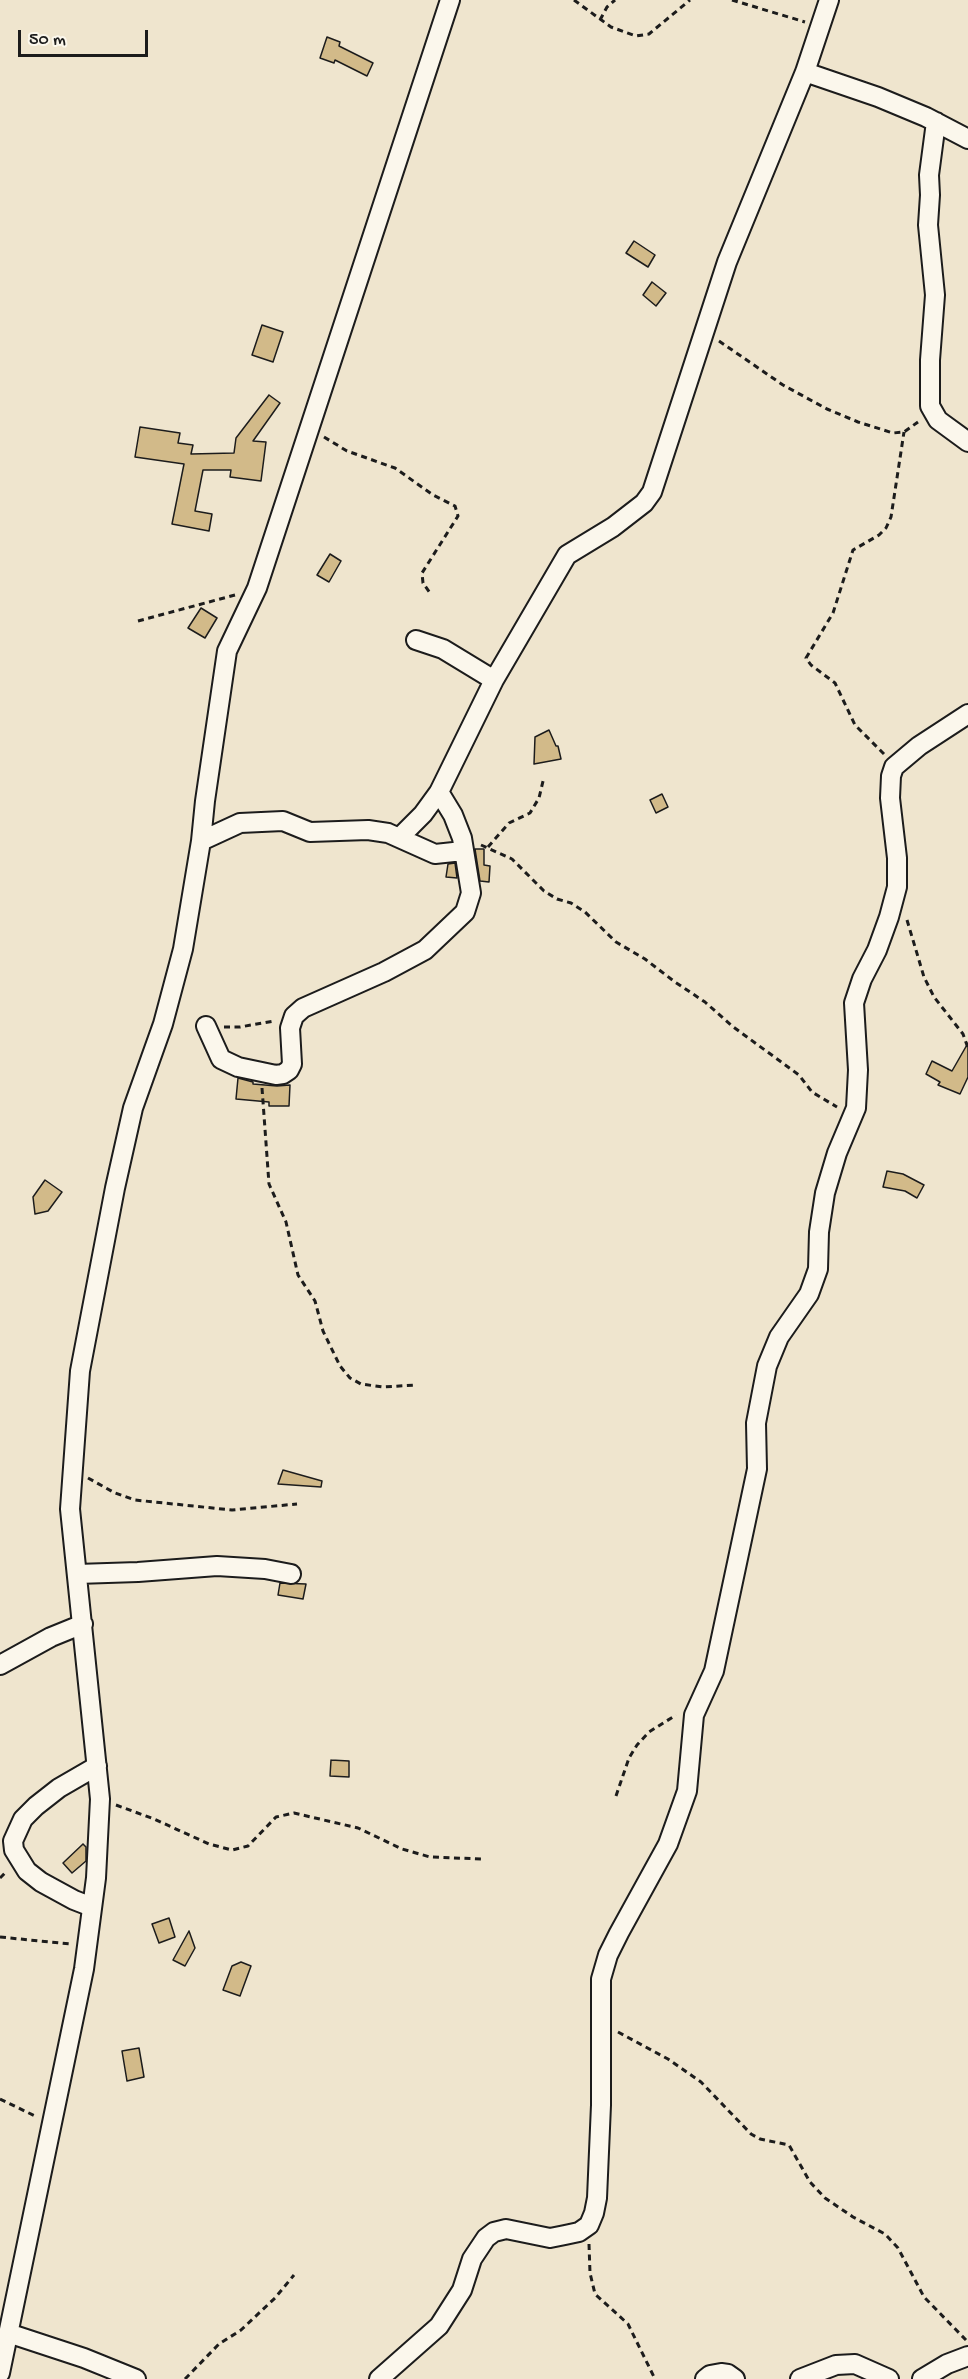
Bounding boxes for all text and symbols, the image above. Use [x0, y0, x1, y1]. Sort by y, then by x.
scale bar [21, 18, 152, 56]
text: 50 m [29, 30, 66, 51]

